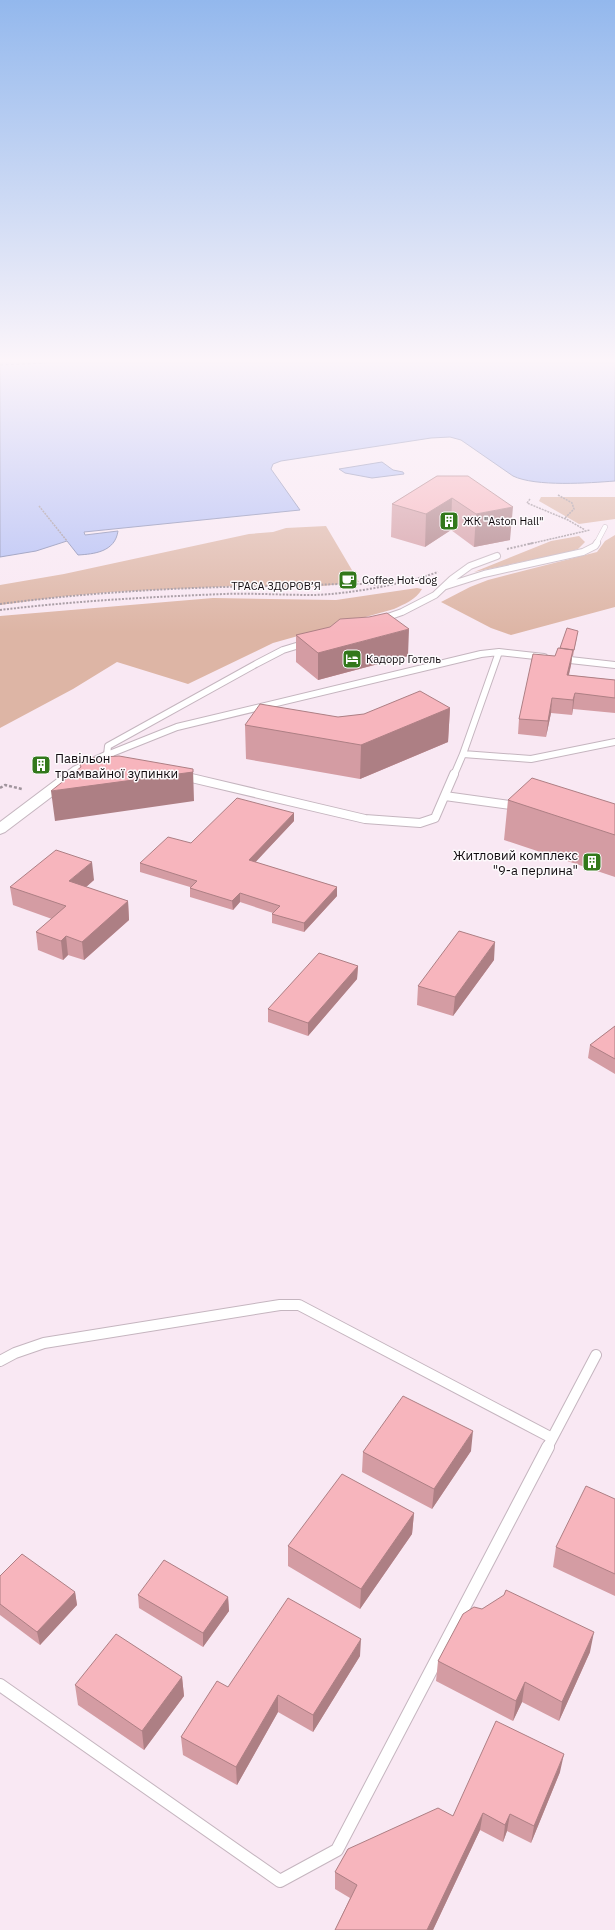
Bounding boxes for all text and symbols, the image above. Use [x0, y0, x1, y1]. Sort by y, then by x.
building icon: ЖК "Aston Hall" [438, 510, 460, 532]
place label: ЖК "Aston Hall" [463, 514, 544, 528]
cafe icon: Coffee Hot-dog [337, 569, 359, 591]
place label: Coffee Hot-dog [362, 573, 437, 587]
street label: ТРАСА ЗДОРОВ’Я [231, 579, 321, 593]
hotel icon: Кадорр Готель [341, 648, 363, 670]
place label: Кадорр Готель [366, 652, 441, 666]
place label: Павільон трамвайної зупинки [55, 750, 178, 782]
building icon: Павільон трамвайної зупинки [30, 754, 52, 776]
place label: Житловий комплекс "9-а перлина" [453, 847, 578, 879]
building icon: Житловий комплекс "9-а перлина" [581, 851, 603, 873]

